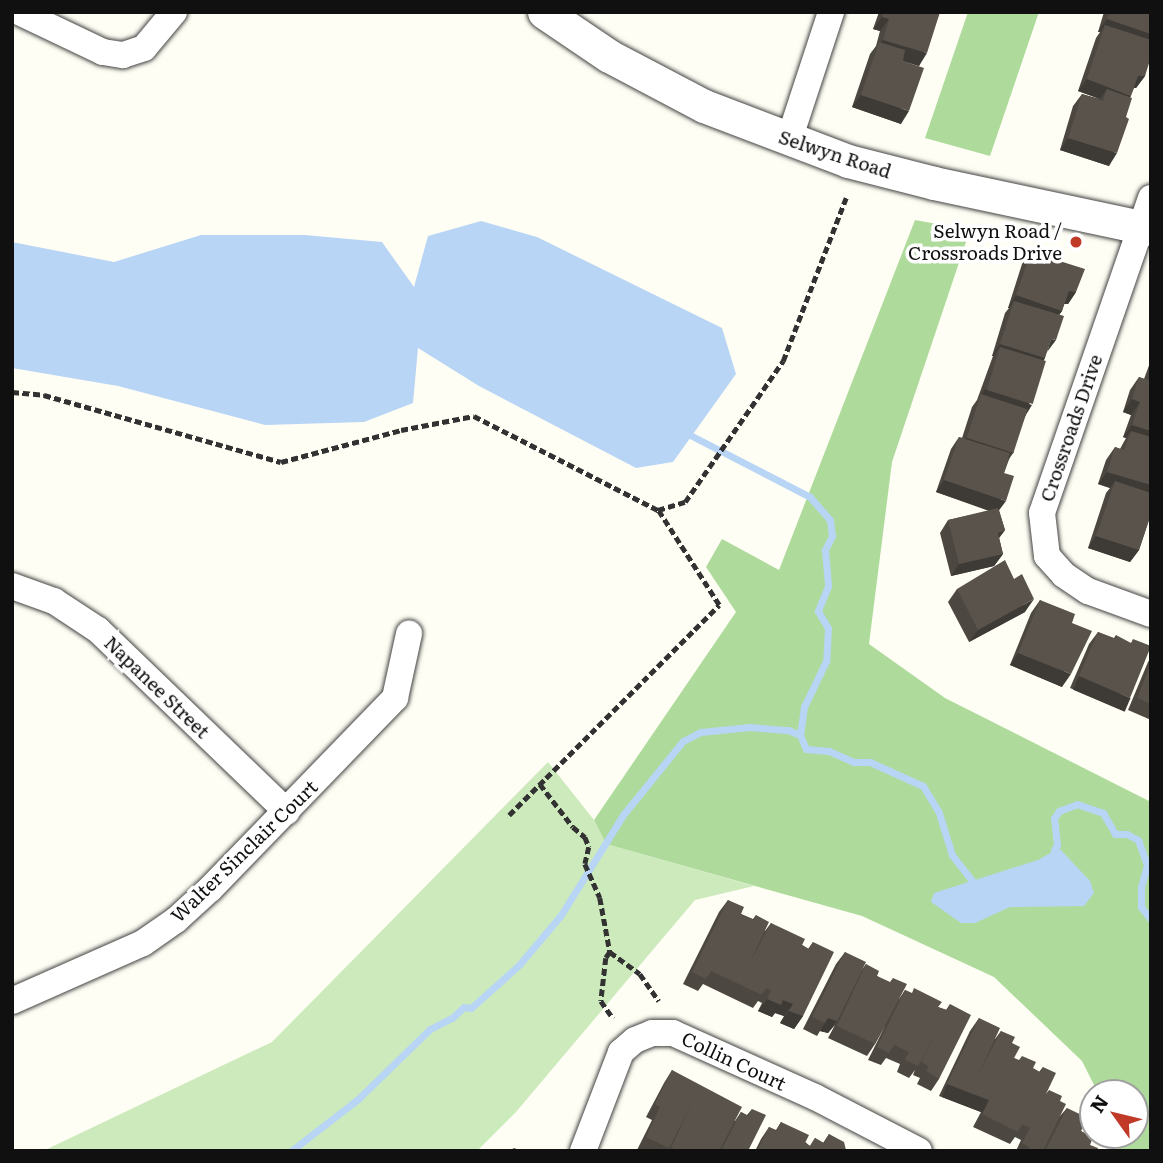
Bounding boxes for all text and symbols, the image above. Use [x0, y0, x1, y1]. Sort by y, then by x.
street label: Selwyn Road [776, 125, 894, 183]
place label: Selwyn Road / Crossroads Drive [908, 220, 1062, 264]
marker: Selwyn Road / Crossroads Drive [1068, 234, 1084, 250]
street label: Crossroads Drive [1035, 351, 1107, 505]
street label: Napanee Street [100, 631, 214, 743]
street label: Walter Sinclair Court [166, 775, 322, 927]
street label: Collin Court [678, 1027, 790, 1095]
north arrow [1079, 1079, 1149, 1149]
text: N [1082, 1089, 1114, 1118]

